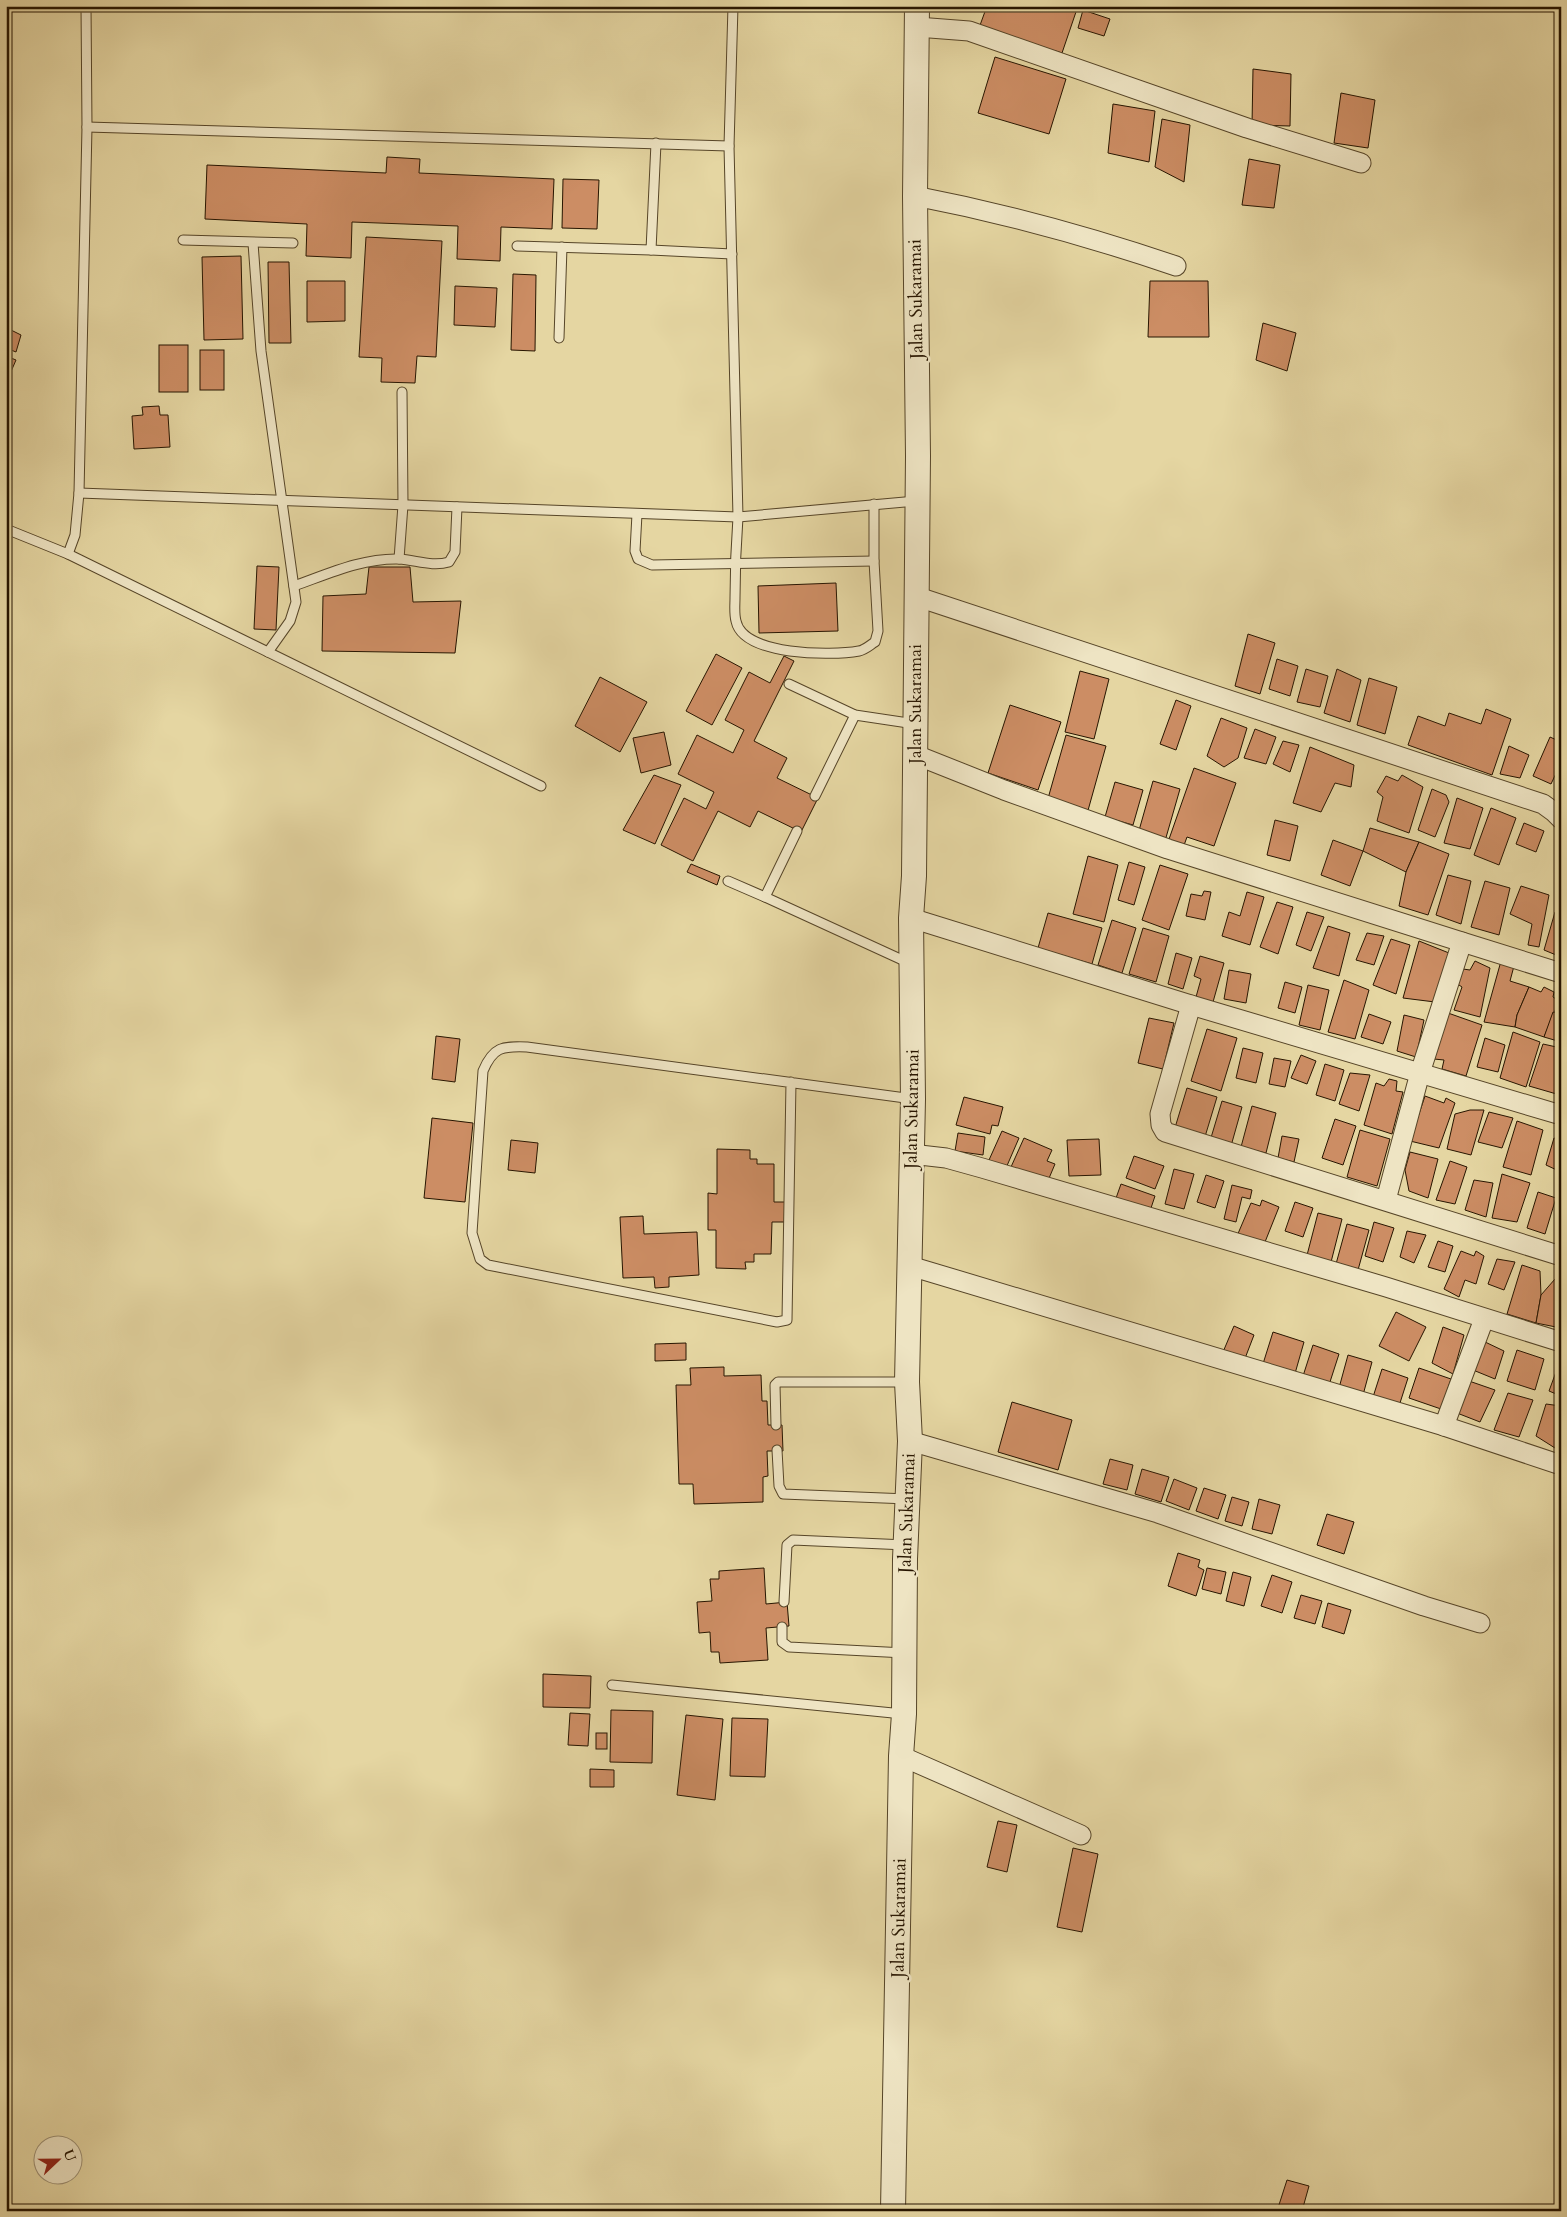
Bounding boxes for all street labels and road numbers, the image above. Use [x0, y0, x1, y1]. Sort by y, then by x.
street label: Jalan Sukaramai [902, 239, 930, 362]
street label: Jalan Sukaramai [903, 644, 928, 767]
street label: Jalan Sukaramai [898, 1049, 926, 1172]
street label: Jalan Sukaramai [892, 1453, 922, 1576]
street label: Jalan Sukaramai [885, 1858, 913, 1981]

